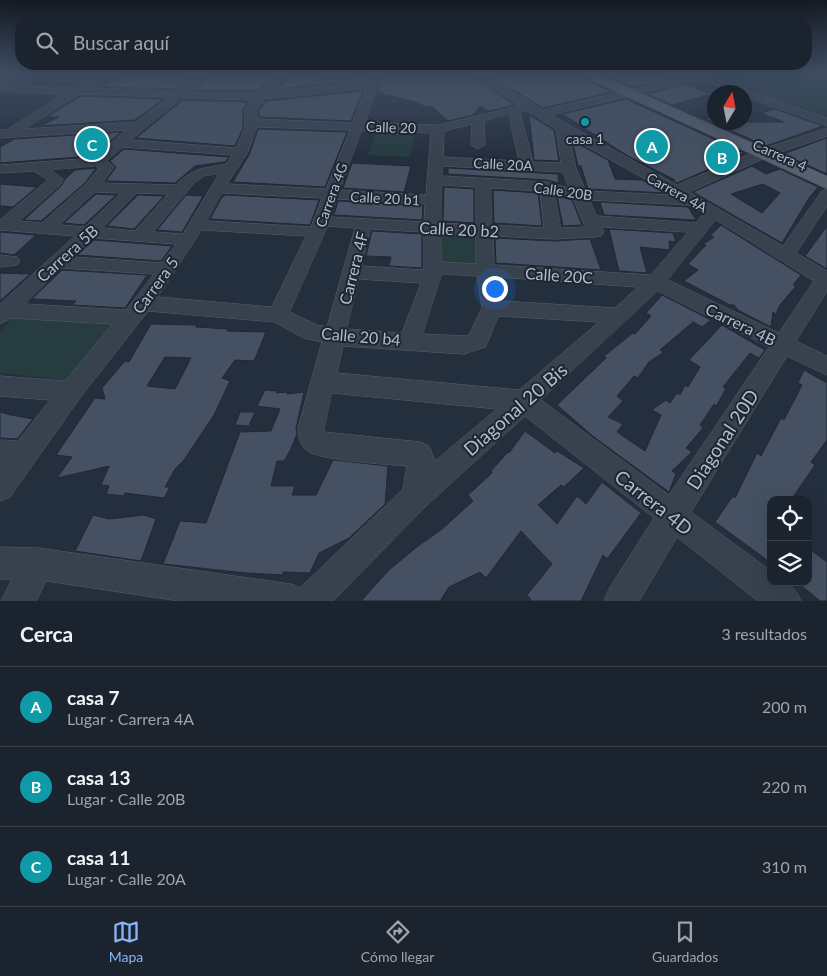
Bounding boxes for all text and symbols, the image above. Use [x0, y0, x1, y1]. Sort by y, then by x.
search box [15, 15, 812, 70]
icon: search [33, 29, 61, 57]
text: Buscar aquí [73, 31, 169, 54]
north arrow [707, 85, 752, 130]
marker: casa 1 [579, 116, 591, 128]
street label: Calle 20 [366, 118, 416, 136]
pin: C [76, 125, 108, 163]
pin: A [636, 127, 668, 165]
place label: casa 1 [566, 130, 604, 147]
street label: Carrera 4 [750, 136, 810, 174]
pin: B [706, 138, 738, 176]
street label: Calle 20A [473, 154, 534, 174]
street label: Carrera 4G [311, 160, 351, 230]
street label: Carrera 4A [644, 168, 711, 216]
street label: Calle 20B [533, 178, 593, 204]
street label: Calle 20 b1 [350, 188, 420, 208]
street label: Calle 20 b2 [419, 217, 499, 241]
street label: Carrera 5B [32, 221, 102, 285]
street label: Carrera 4F [335, 230, 371, 306]
street label: Carrera 5 [128, 253, 182, 317]
street label: Calle 20C [524, 263, 594, 287]
your location [482, 276, 508, 302]
street label: Carrera 4B [703, 299, 779, 349]
street label: Calle 20 b4 [321, 323, 401, 349]
street label: Diagonal 20 Bis [458, 358, 572, 460]
street label: Diagonal 20D [681, 385, 763, 493]
street label: Carrera 4D [611, 465, 697, 539]
map controls [767, 496, 812, 586]
button: locate [767, 496, 812, 541]
button: layers [767, 541, 812, 586]
text: Cerca [20, 621, 73, 646]
text: 3 resultados [721, 624, 807, 643]
text: casa 7 [67, 686, 119, 709]
text: A [30, 697, 42, 716]
text: 200 m [762, 697, 807, 716]
text: Lugar · Carrera 4A [67, 709, 194, 728]
text: casa 13 [67, 766, 130, 789]
text: B [31, 777, 41, 796]
text: 220 m [762, 777, 807, 796]
text: Lugar · Calle 20B [67, 789, 185, 808]
text: casa 11 [67, 846, 130, 869]
text: C [31, 857, 41, 876]
text: 310 m [762, 857, 807, 876]
text: Lugar · Calle 20A [67, 869, 186, 888]
tab: Mapa [109, 918, 143, 965]
tab: Cómo llegar [361, 918, 434, 965]
tab: Guardados [652, 918, 718, 965]

